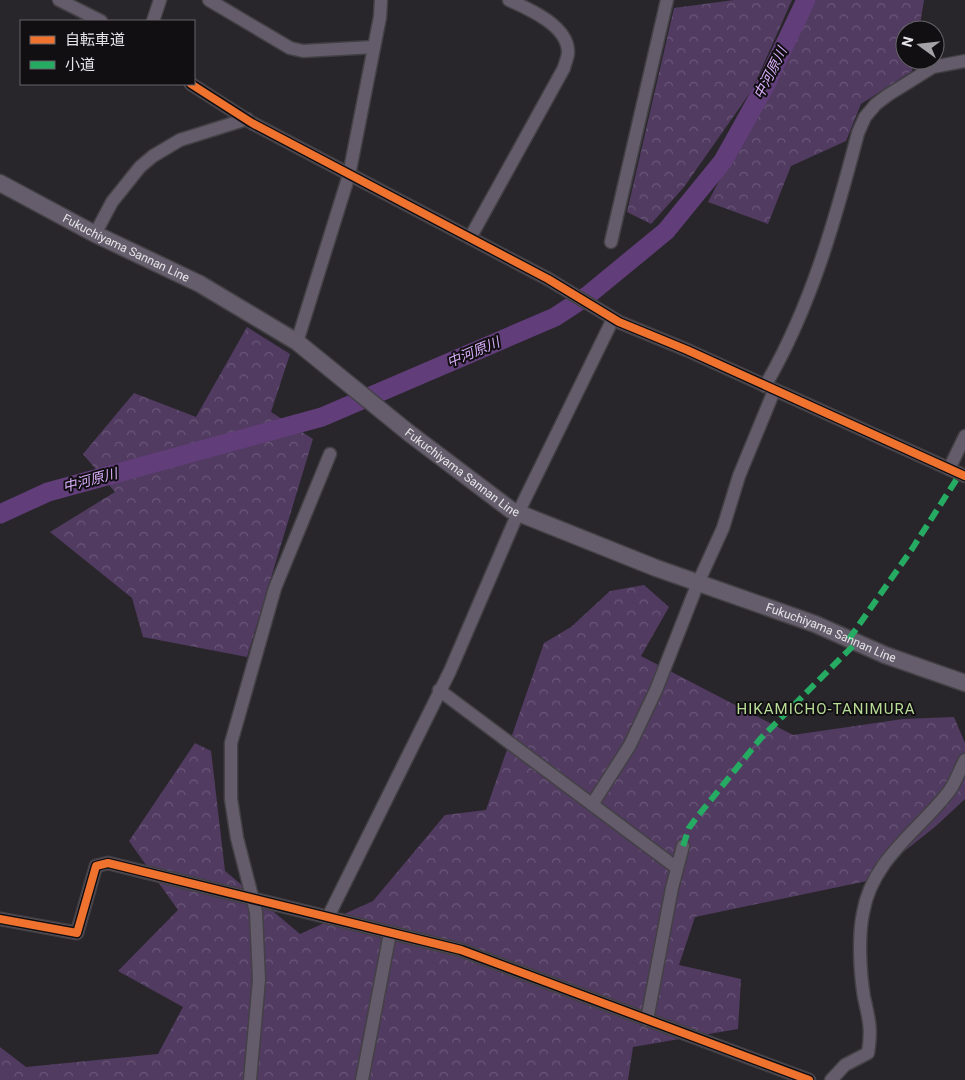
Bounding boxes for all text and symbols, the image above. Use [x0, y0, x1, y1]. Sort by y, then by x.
legend [20, 20, 195, 85]
north arrow [895, 20, 945, 70]
text: 自転車道 [65, 31, 125, 49]
text: N [898, 35, 916, 48]
water label: 中河原川 [750, 43, 791, 102]
text: 小道 [65, 56, 95, 74]
street label: Fukuchiyama Sannan Line [60, 211, 192, 285]
water label: 中河原川 [444, 333, 504, 370]
street label: Fukuchiyama Sannan Line [402, 426, 521, 520]
water label: 中河原川 [61, 465, 121, 495]
street label: Fukuchiyama Sannan Line [764, 600, 898, 665]
district label: HIKAMICHO-TANIMURA [737, 700, 915, 718]

